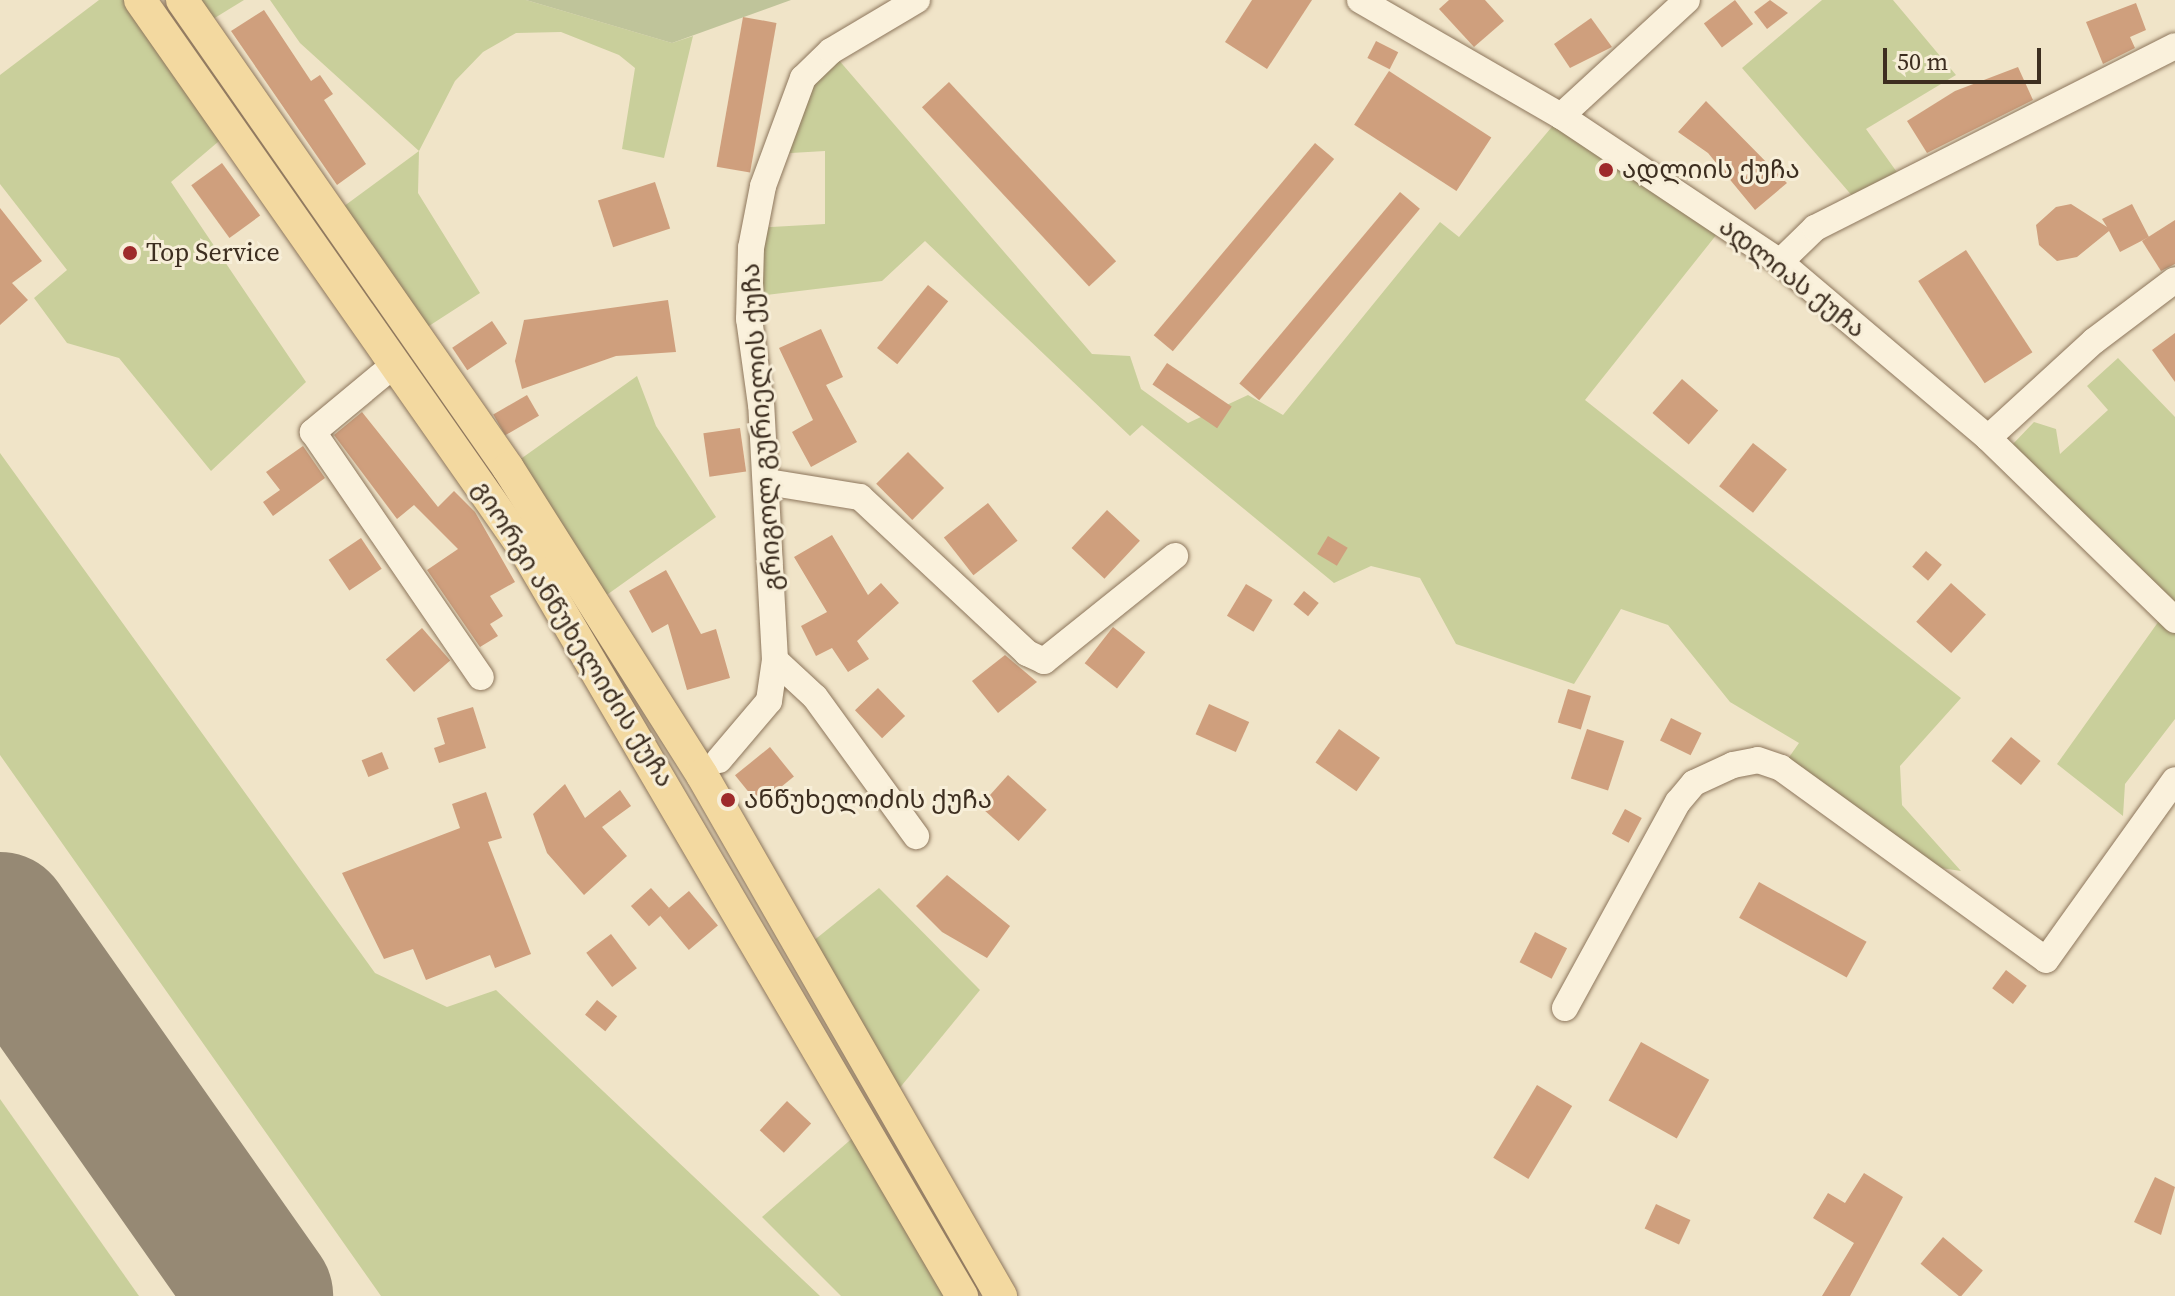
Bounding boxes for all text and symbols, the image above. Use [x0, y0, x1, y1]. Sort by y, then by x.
scale bar [1887, 32, 2045, 82]
text: 50 m [1897, 45, 1948, 78]
place label: ადლიის ქუჩა [1622, 154, 1800, 186]
marker: ადლიის ქუჩა [1597, 161, 1615, 179]
street label: ადლიას ქუჩა [1713, 211, 1871, 345]
place label: Top Service [146, 237, 280, 269]
marker: Top Service [121, 244, 139, 262]
street label: გრიგოლ გურიელის ქუჩა [735, 262, 789, 592]
street label: გიორგი ანწუხელიძის ქუჩა [466, 475, 680, 793]
place label: ანწუხელიძის ქუჩა [744, 784, 992, 816]
marker: ანწუხელიძის ქუჩა [719, 791, 737, 809]

